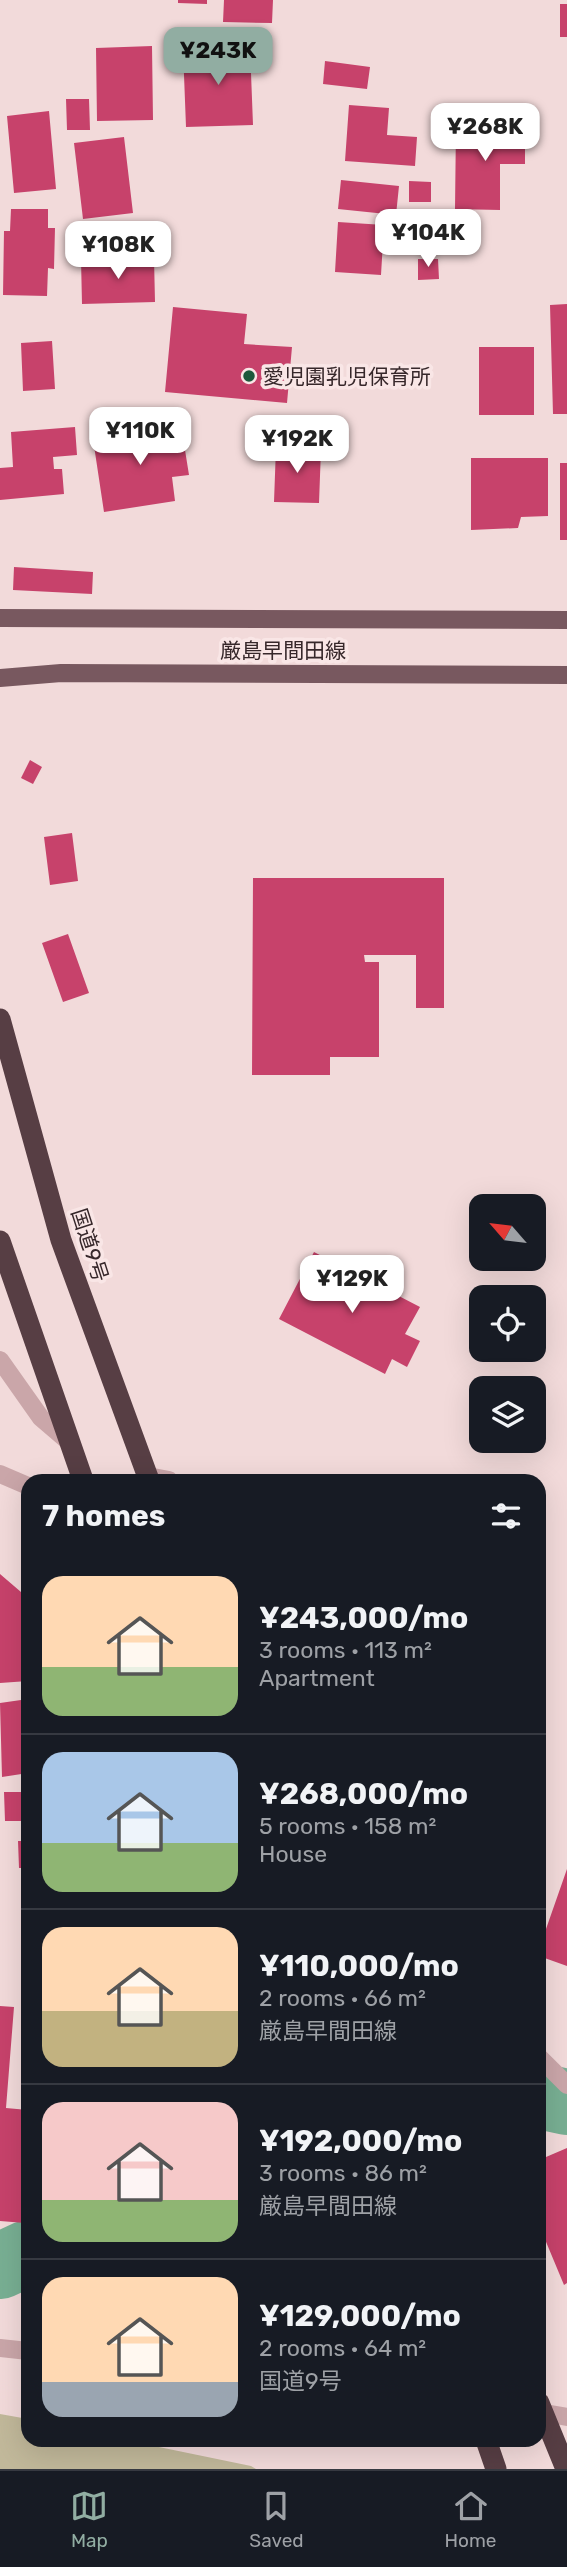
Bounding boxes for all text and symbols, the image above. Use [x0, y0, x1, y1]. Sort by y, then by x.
pin: ¥243K [169, 28, 267, 87]
text: ¥243K [180, 36, 256, 64]
pin: ¥268K [436, 104, 534, 163]
text: ¥268K [447, 112, 523, 140]
pin: ¥104K [379, 210, 477, 269]
text: ¥104K [391, 218, 465, 246]
pin: ¥108K [69, 222, 167, 281]
text: ¥108K [81, 230, 155, 258]
place label: 愛児園乳児保育所 [263, 364, 431, 389]
marker: 愛児園乳児保育所 [241, 368, 257, 384]
pin: ¥110K [91, 407, 189, 467]
text: ¥110K [105, 416, 175, 444]
pin: ¥192K [248, 416, 346, 475]
text: ¥192K [261, 424, 333, 452]
street label: 厳島早間田線 [220, 638, 346, 663]
north arrow [469, 1194, 546, 1270]
map controls [469, 1194, 546, 1453]
street label: 国道9号 [66, 1205, 114, 1285]
pin: ¥129K [303, 1256, 401, 1315]
text: ¥129K [316, 1264, 388, 1292]
button: locate [469, 1285, 546, 1362]
button: layers [469, 1376, 546, 1453]
icon: filters [487, 1497, 525, 1535]
text: 7 homes [42, 1498, 165, 1534]
text: ¥243,000/mo [259, 1600, 468, 1636]
icon: home [98, 1604, 182, 1688]
text: 3 rooms · 113 m² [259, 1636, 432, 1664]
text: Apartment [259, 1664, 375, 1692]
text: ¥268,000/mo [259, 1776, 468, 1812]
icon: home [98, 1780, 182, 1864]
text: 5 rooms · 158 m² [259, 1812, 436, 1840]
text: House [259, 1840, 327, 1868]
text: ¥110,000/mo [259, 1948, 459, 1984]
icon: home [98, 1955, 182, 2039]
text: 2 rooms · 66 m² [259, 1984, 426, 2012]
text: 厳島早間田線 [259, 2017, 397, 2045]
text: ¥192,000/mo [259, 2123, 462, 2159]
icon: home [98, 2130, 182, 2214]
text: 3 rooms · 86 m² [259, 2159, 427, 2187]
text: 厳島早間田線 [259, 2192, 397, 2220]
text: ¥129,000/mo [259, 2298, 461, 2334]
icon: home [98, 2305, 182, 2389]
text: 2 rooms · 64 m² [259, 2334, 426, 2362]
text: 国道9号 [259, 2367, 342, 2395]
tab: Map [70, 2487, 108, 2552]
tab: Saved [249, 2487, 304, 2552]
tab: Home [445, 2487, 497, 2552]

